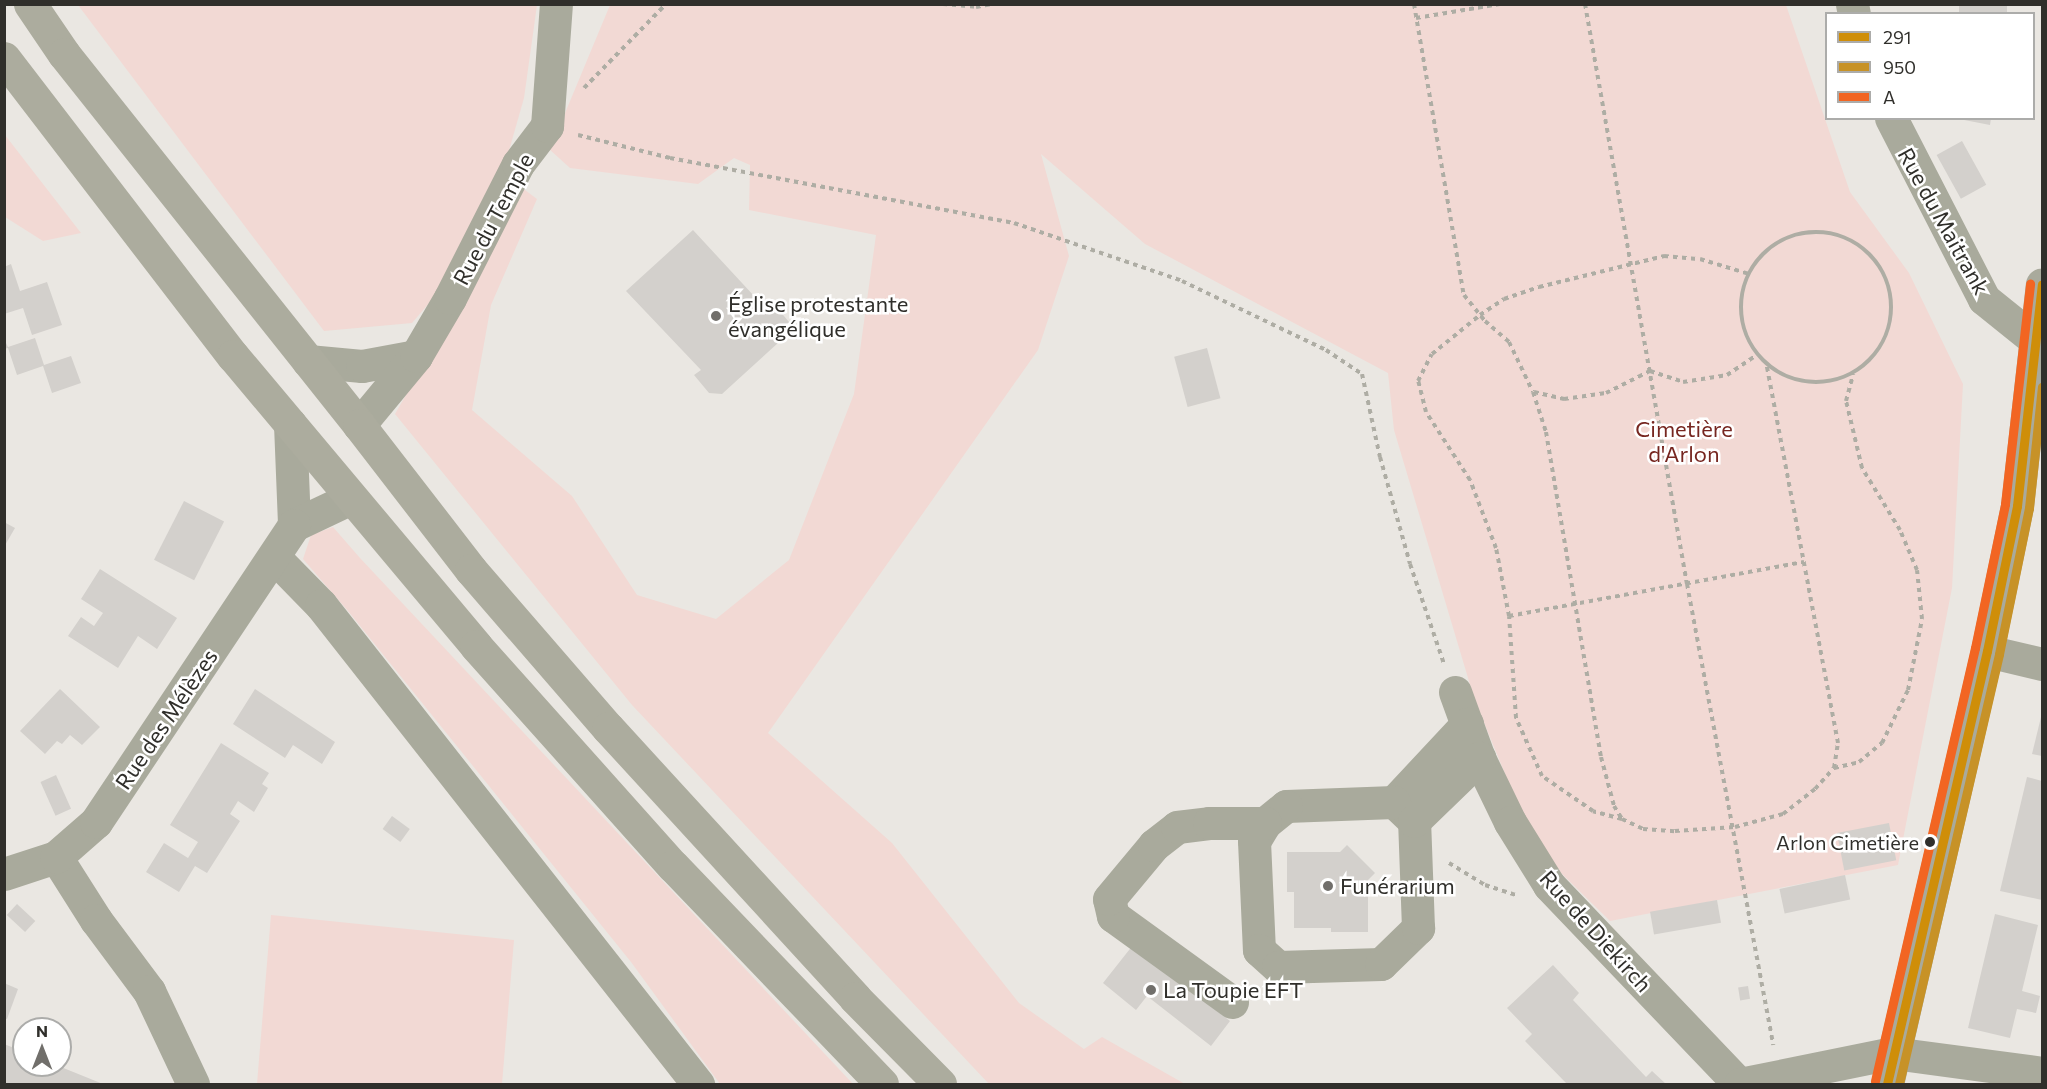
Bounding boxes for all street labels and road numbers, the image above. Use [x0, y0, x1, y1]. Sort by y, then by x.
street label: Rue du Maitrank [1893, 143, 1995, 299]
street label: Rue du Temple [447, 149, 539, 289]
street label: Rue des Mélèzes [109, 644, 223, 794]
street label: Rue de Diekirch [1535, 865, 1657, 997]

